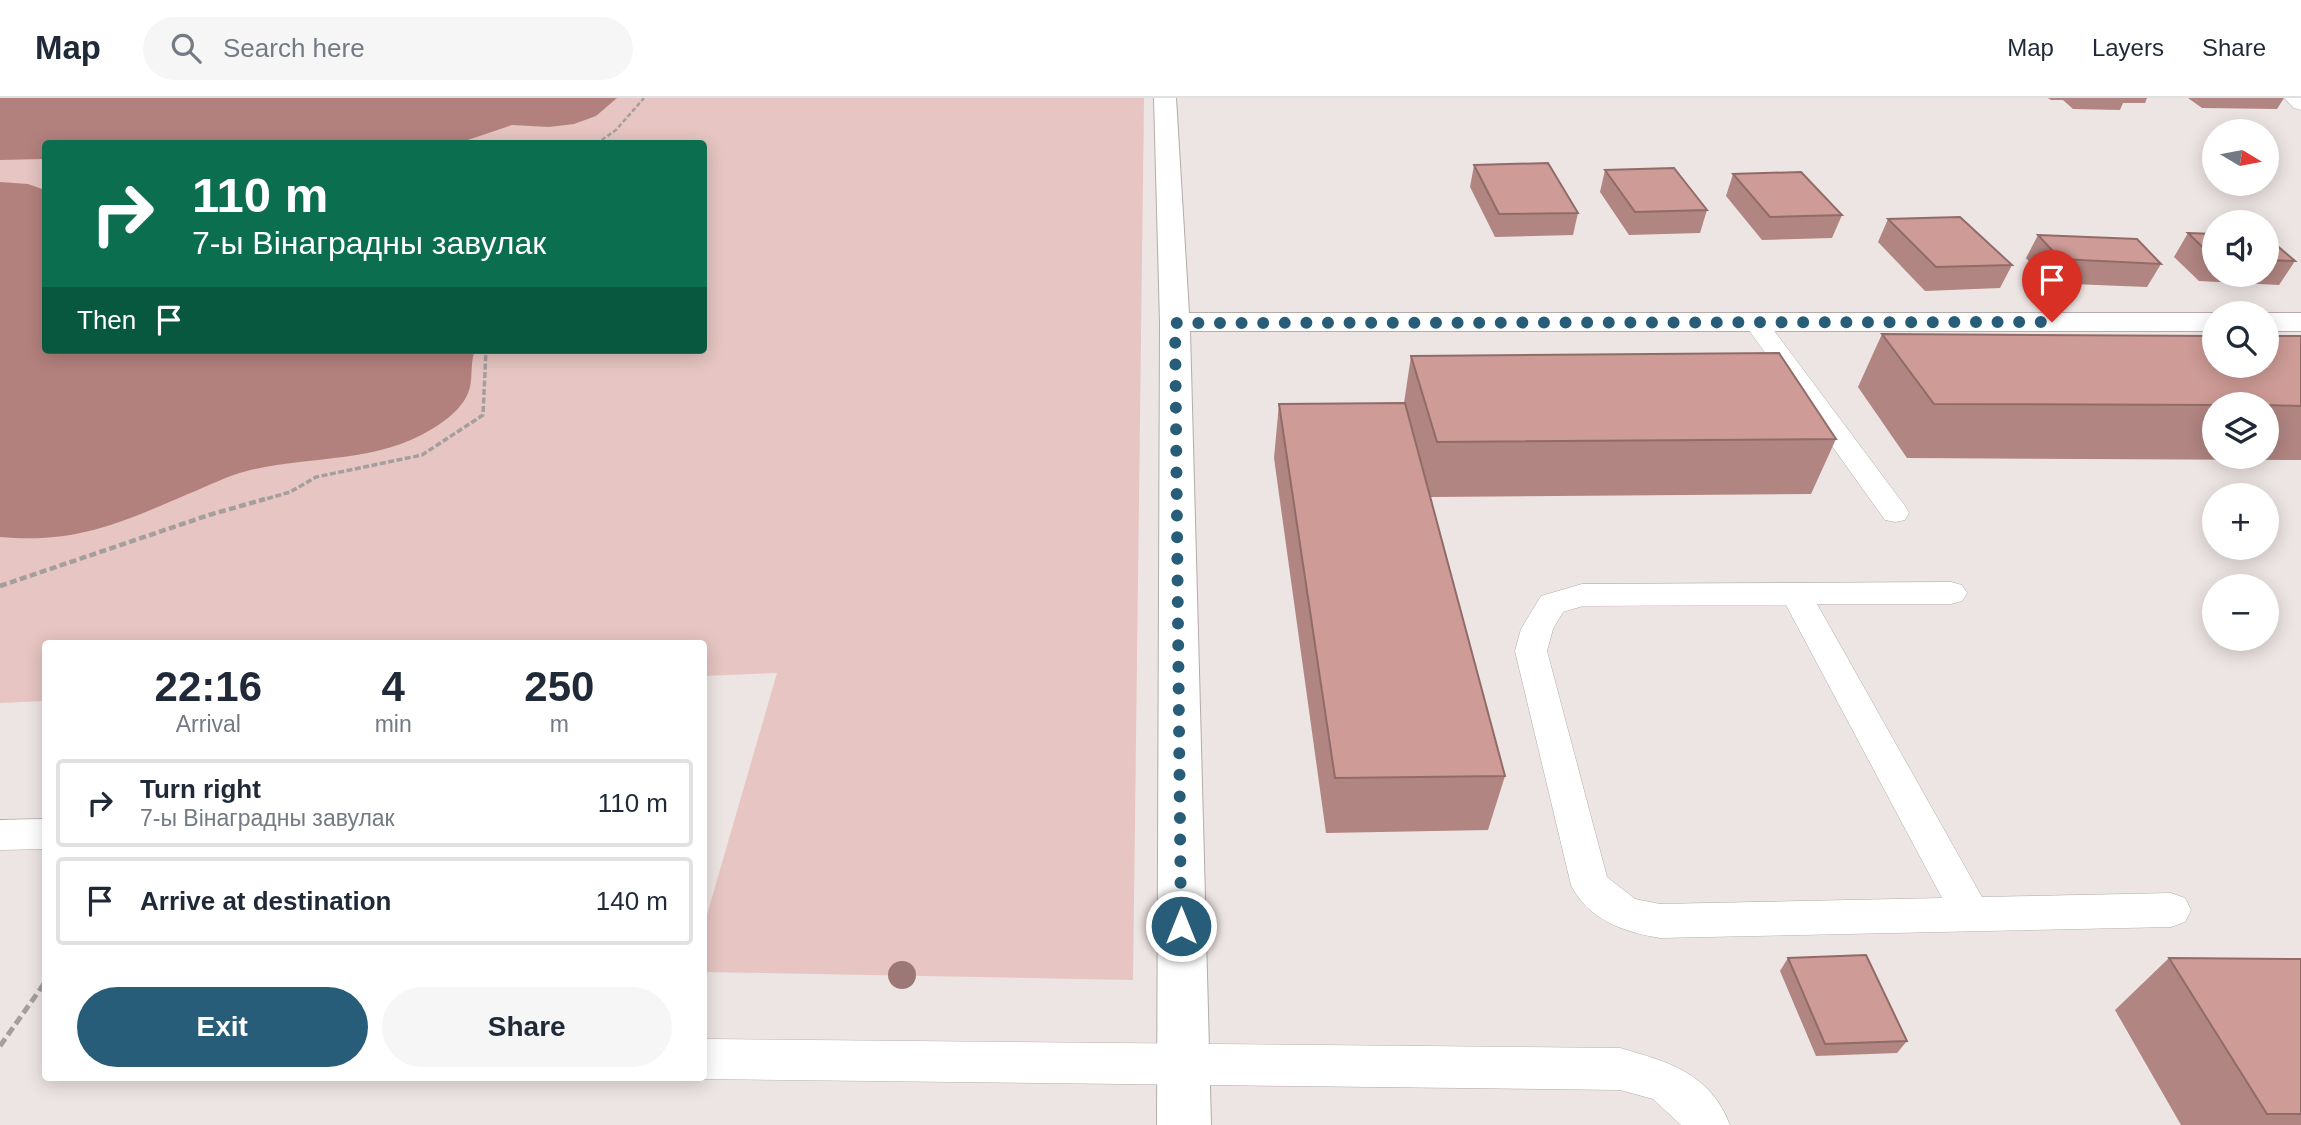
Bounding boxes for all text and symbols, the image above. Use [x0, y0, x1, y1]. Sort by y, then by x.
search box [143, 17, 633, 80]
text: Map [35, 29, 101, 66]
icon: search [167, 29, 205, 67]
text: Search here [223, 33, 365, 63]
text: Map [2007, 34, 2054, 61]
text: Layers [2092, 34, 2164, 61]
text: Share [2202, 34, 2266, 61]
north arrow [2202, 119, 2278, 196]
map controls [2202, 119, 2279, 651]
icon: right [77, 168, 168, 259]
text: 110 m [192, 168, 328, 222]
button: sound [2202, 210, 2279, 287]
text: 7-ы Вінаградны завулак [192, 225, 546, 261]
pin [2022, 250, 2082, 322]
icon: arrive [2033, 261, 2071, 299]
icon: arrive [150, 301, 188, 339]
button: search [2202, 301, 2279, 378]
text: Then [77, 305, 136, 335]
button: layers [2202, 392, 2279, 469]
button: + [2202, 483, 2279, 560]
button: − [2202, 574, 2279, 651]
text: 22:16 [155, 663, 262, 710]
text: 4 [381, 663, 405, 710]
text: 250 [524, 663, 594, 710]
text: Arrival [176, 711, 241, 737]
text: min [375, 711, 412, 737]
text: m [550, 711, 569, 737]
text: Turn right [140, 774, 261, 804]
icon: right [81, 784, 119, 822]
text: 110 m [598, 788, 668, 818]
text: 7-ы Вінаградны завулак [140, 805, 395, 831]
icon: arrive [81, 882, 119, 920]
text: Arrive at destination [140, 886, 391, 916]
text: 140 m [596, 886, 668, 916]
position arrow [1144, 889, 1218, 963]
button: Exit [77, 987, 368, 1067]
button: Share [382, 987, 672, 1067]

